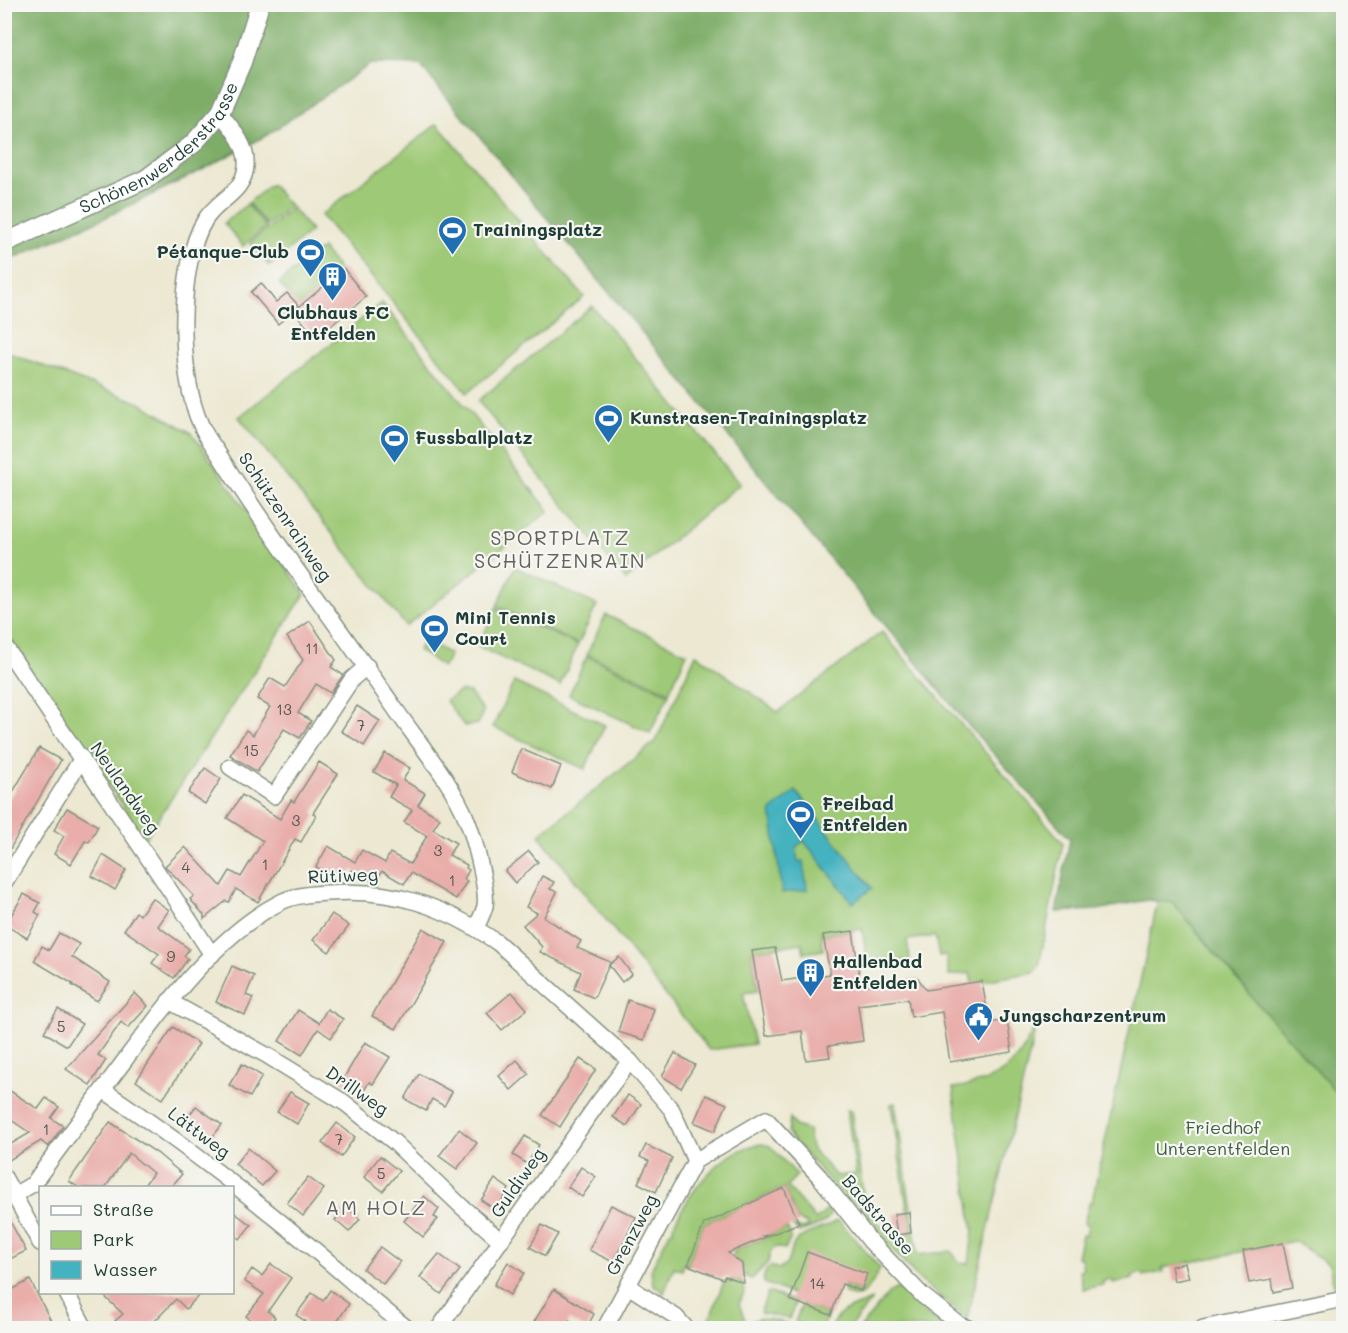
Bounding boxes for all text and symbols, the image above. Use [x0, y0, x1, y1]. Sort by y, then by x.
street label: Schönenwerderstrasse [75, 78, 243, 219]
sports icon: Trainingsplatz [436, 214, 468, 256]
place label: Trainingsplatz [473, 217, 602, 241]
sports icon: Pétanque-Club [294, 236, 326, 278]
place label: Pétanque-Club [156, 239, 289, 263]
building icon: Clubhaus FC Entfelden [317, 260, 349, 302]
place label: Clubhaus FC Entfelden [277, 300, 389, 345]
sports icon: Kunstrasen-Trainingsplatz [593, 402, 625, 444]
place label: Kunstrasen-Trainingsplatz [630, 405, 867, 429]
sports icon: Fussballplatz [378, 422, 410, 464]
place label: Fussballplatz [415, 425, 533, 449]
street label: Schützenrainweg [234, 447, 338, 586]
district label: SPORTPLATZ SCHÜTZENRAIN [474, 524, 646, 573]
place label: Mini Tennis Court [455, 605, 556, 650]
sports icon: Mini Tennis Court [418, 612, 450, 654]
house number: 11 [305, 638, 319, 658]
house number: 13 [276, 699, 292, 719]
house number: 7 [357, 715, 365, 735]
street label: Neulandweg [85, 737, 166, 838]
house number: 15 [243, 740, 259, 760]
place label: Freibad Entfelden [822, 791, 908, 836]
sports icon: Freibad Entfelden [785, 798, 817, 840]
house number: 3 [292, 810, 301, 830]
house number: 3 [434, 840, 443, 860]
house number: 1 [262, 854, 268, 874]
house number: 4 [182, 857, 191, 877]
street label: Rütiweg [307, 862, 379, 888]
house number: 1 [449, 870, 455, 890]
house number: 9 [167, 946, 176, 966]
place label: Hallenbad Entfelden [832, 949, 922, 994]
building icon: Hallenbad Entfelden [795, 956, 827, 998]
public building icon: Jungscharzentrum [962, 1000, 994, 1042]
place label: Jungscharzentrum [999, 1003, 1166, 1027]
house number: 5 [57, 1016, 65, 1036]
street label: Drillweg [321, 1060, 394, 1121]
street label: Lättweg [164, 1101, 236, 1163]
park label: Friedhof Unterentfelden [1156, 1115, 1290, 1160]
house number: 1 [43, 1119, 49, 1139]
house number: 7 [335, 1129, 343, 1149]
street label: Guldiweg [484, 1143, 550, 1222]
house number: 5 [377, 1163, 385, 1183]
street label: Badstrasse [837, 1169, 920, 1260]
legend [39, 1186, 234, 1294]
street label: Grenzweg [600, 1190, 663, 1279]
district label: AM HOLZ [326, 1194, 426, 1220]
text: Straße [93, 1197, 154, 1221]
text: Park [93, 1227, 134, 1251]
text: Wasser [93, 1257, 158, 1281]
house number: 14 [809, 1273, 825, 1293]

